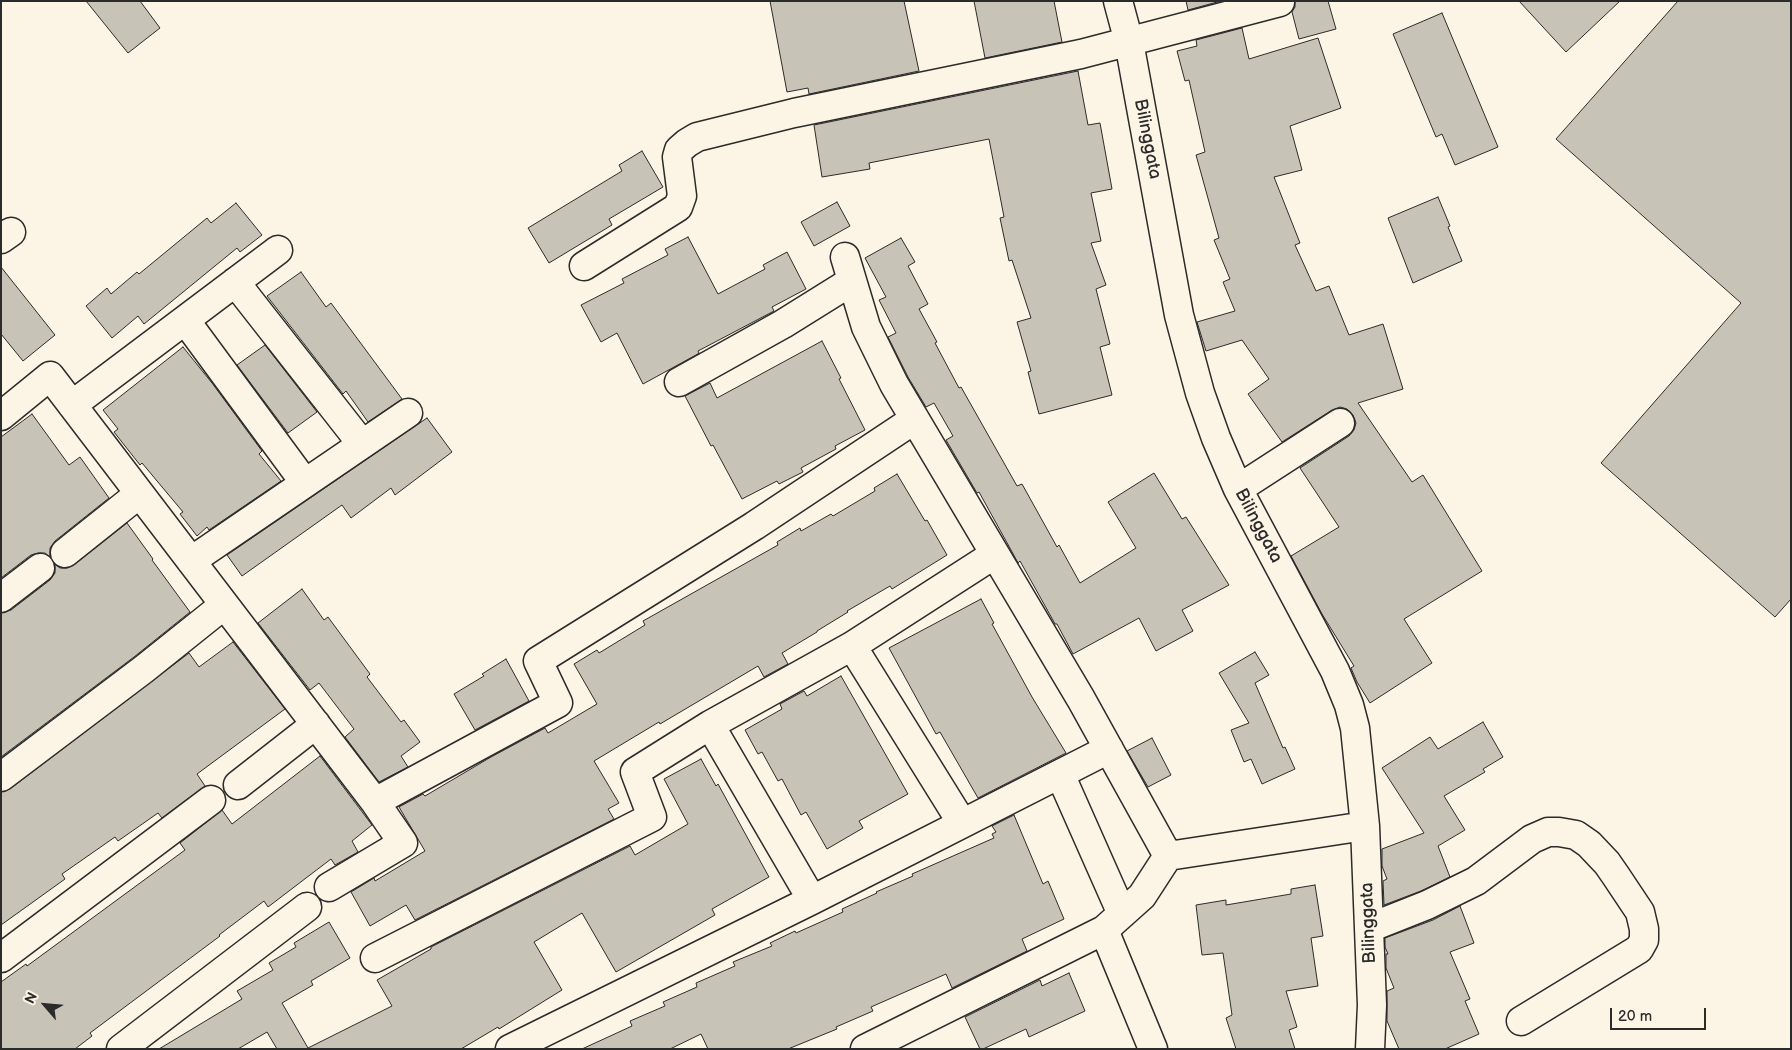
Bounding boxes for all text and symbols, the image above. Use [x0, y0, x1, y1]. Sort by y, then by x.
street label: Bilinggata [1129, 97, 1165, 181]
street label: Bilinggata [1229, 485, 1287, 567]
street label: Bilinggata [1357, 882, 1381, 964]
north arrow [20, 980, 70, 1030]
text: N [21, 989, 41, 1007]
scale bar [1612, 998, 1708, 1030]
text: 20 m [1618, 1007, 1652, 1026]

